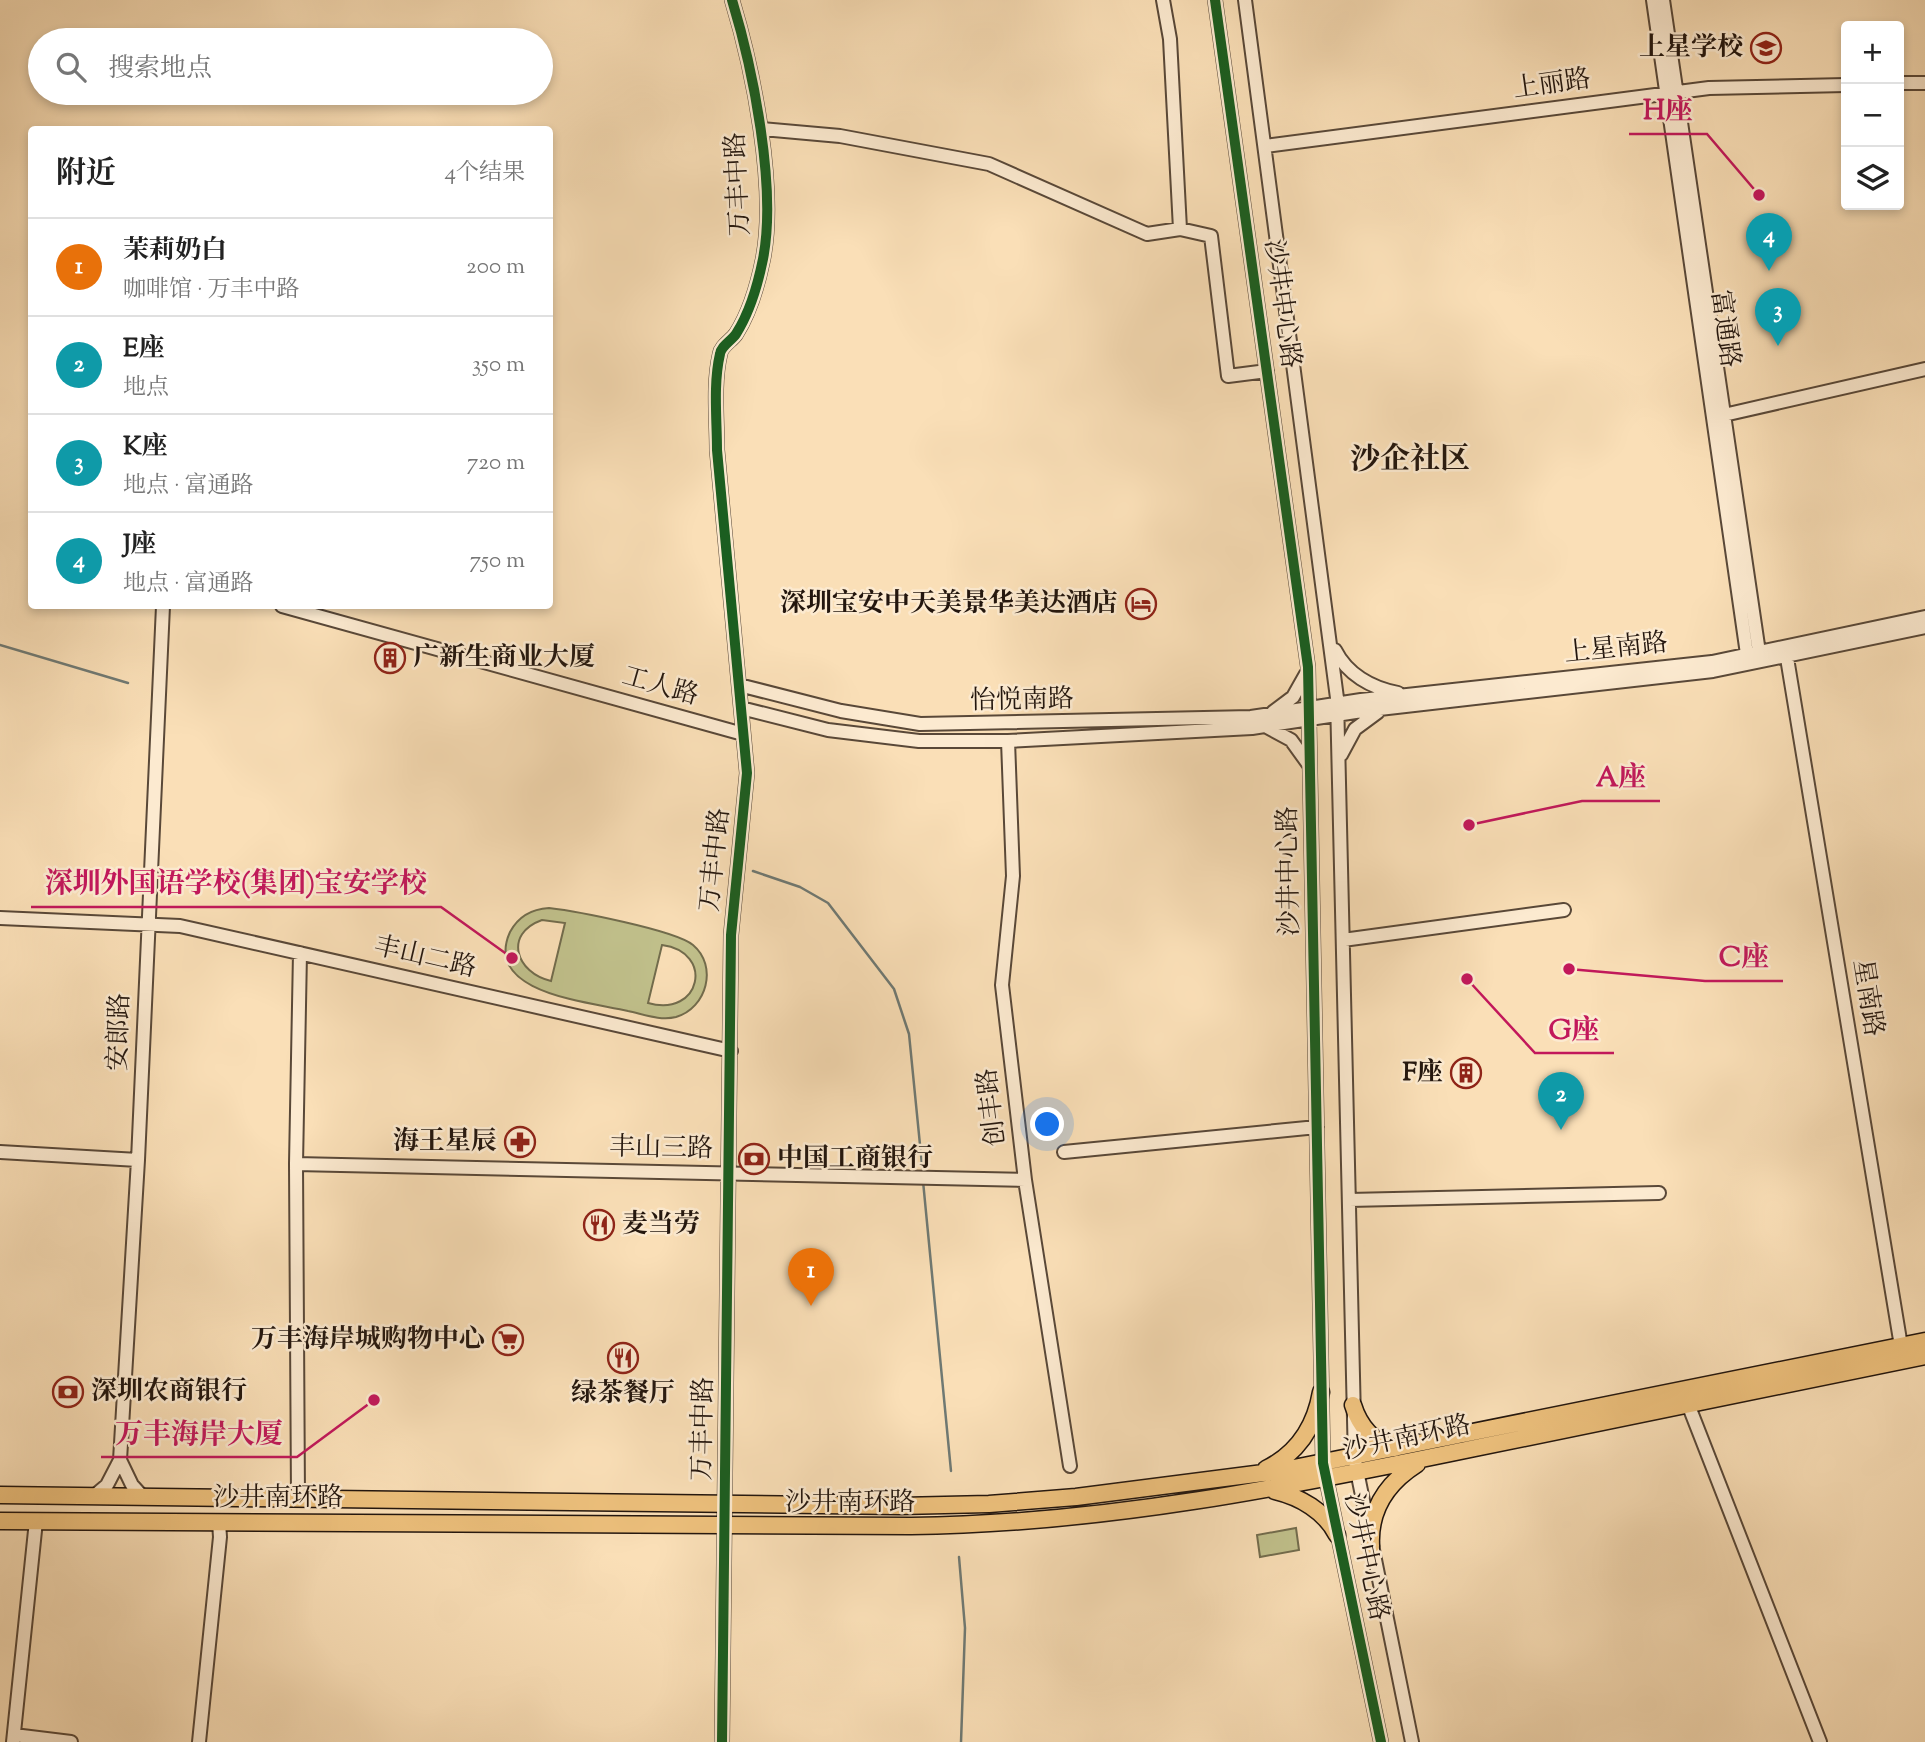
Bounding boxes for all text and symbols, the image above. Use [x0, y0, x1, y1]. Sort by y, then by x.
map controls [1841, 21, 1904, 210]
button: + [1841, 21, 1904, 84]
search box [28, 28, 553, 105]
place label: 上星学校 [1639, 30, 1743, 67]
school or university icon: 上星学校 [1749, 31, 1783, 65]
icon: search [52, 48, 90, 86]
text: 搜索地点 [108, 51, 212, 88]
street label: 上丽路 [1511, 61, 1593, 109]
button: − [1841, 84, 1904, 147]
callout: H座 [1629, 85, 1707, 134]
text: H座 [1643, 92, 1693, 132]
street label: 万丰中路 [718, 131, 760, 237]
button: layers [1841, 147, 1904, 210]
text: 附近 [56, 153, 116, 196]
text: 4个结果 [444, 157, 525, 190]
pin: 4 [1746, 213, 1792, 271]
text: 茉莉奶白 [123, 233, 227, 270]
street label: 沙井中心路 [1254, 237, 1308, 371]
text: 1 [75, 251, 83, 284]
text: 200 m [466, 251, 525, 284]
text: 咖啡馆 · 万丰中路 [123, 274, 300, 307]
street label: 富通路 [1700, 288, 1748, 370]
pin: 3 [1755, 288, 1801, 346]
text: E座 [123, 331, 165, 368]
text: 2 [74, 349, 84, 382]
text: 350 m [472, 349, 525, 382]
text: 地点 [123, 372, 169, 405]
text: K座 [123, 429, 168, 466]
district label: 沙企社区 [1350, 439, 1470, 482]
text: 3 [74, 447, 84, 480]
text: 720 m [467, 447, 525, 480]
text: 地点 · 富通路 [123, 470, 254, 503]
text: J座 [123, 527, 157, 564]
text: 4 [73, 545, 85, 578]
text: 750 m [470, 545, 525, 578]
text: 地点 · 富通路 [123, 568, 254, 601]
place label: 深圳宝安中天美景华美达酒店 [780, 586, 1118, 623]
hotel icon: 深圳宝安中天美景华美达酒店 [1124, 587, 1158, 621]
street label: 上星南路 [1562, 625, 1670, 673]
place label: 广新生商业大厦 [413, 640, 595, 677]
building icon: 广新生商业大厦 [373, 641, 407, 675]
street label: 工人路 [617, 658, 703, 716]
street label: 怡悦南路 [970, 682, 1074, 720]
callout: A座 [1582, 752, 1660, 801]
text: A座 [1596, 759, 1646, 799]
street label: 万丰中路 [692, 806, 740, 914]
street label: 沙井中心路 [1270, 806, 1310, 936]
callout: 深圳外国语学校(集团)宝安学校 [31, 858, 441, 907]
text: 深圳外国语学校(集团)宝安学校 [45, 865, 427, 905]
street label: 丰山二路 [370, 928, 480, 988]
callout: C座 [1705, 932, 1783, 981]
text: C座 [1719, 939, 1769, 979]
street label: 星南路 [1843, 957, 1891, 1039]
street label: 安郎路 [100, 992, 140, 1072]
callout: G座 [1535, 1004, 1614, 1053]
text: G座 [1549, 1012, 1599, 1052]
place label: F座 [1403, 1055, 1443, 1092]
building icon: F座 [1449, 1056, 1483, 1090]
street label: 创丰路 [970, 1066, 1016, 1148]
pin: 2 [1538, 1072, 1584, 1130]
your location [1030, 1107, 1064, 1141]
place label: 海王星辰 [393, 1124, 497, 1161]
pharmacy icon: 海王星辰 [503, 1125, 537, 1159]
street label: 丰山三路 [609, 1130, 713, 1168]
place label: 中国工商银行 [777, 1141, 933, 1178]
bank icon: 中国工商银行 [737, 1142, 771, 1176]
place label: 麦当劳 [622, 1207, 700, 1244]
restaurant icon: 麦当劳 [582, 1208, 616, 1242]
pin: 1 [788, 1248, 834, 1306]
place label: 万丰海岸城购物中心 [251, 1322, 485, 1359]
supermarket icon: 万丰海岸城购物中心 [491, 1323, 525, 1357]
restaurant icon: 绿茶餐厅 [606, 1341, 640, 1375]
place label: 深圳农商银行 [91, 1374, 247, 1411]
bank icon: 深圳农商银行 [51, 1375, 85, 1409]
place label: 绿茶餐厅 [571, 1376, 675, 1413]
street label: 万丰中路 [685, 1377, 723, 1481]
street label: 沙井南环路 [1340, 1407, 1474, 1471]
callout: 万丰海岸大厦 [101, 1408, 297, 1457]
text: 万丰海岸大厦 [115, 1416, 283, 1456]
street label: 沙井南环路 [213, 1480, 343, 1517]
street label: 沙井南环路 [785, 1485, 915, 1522]
street label: 沙井中心路 [1333, 1490, 1397, 1624]

